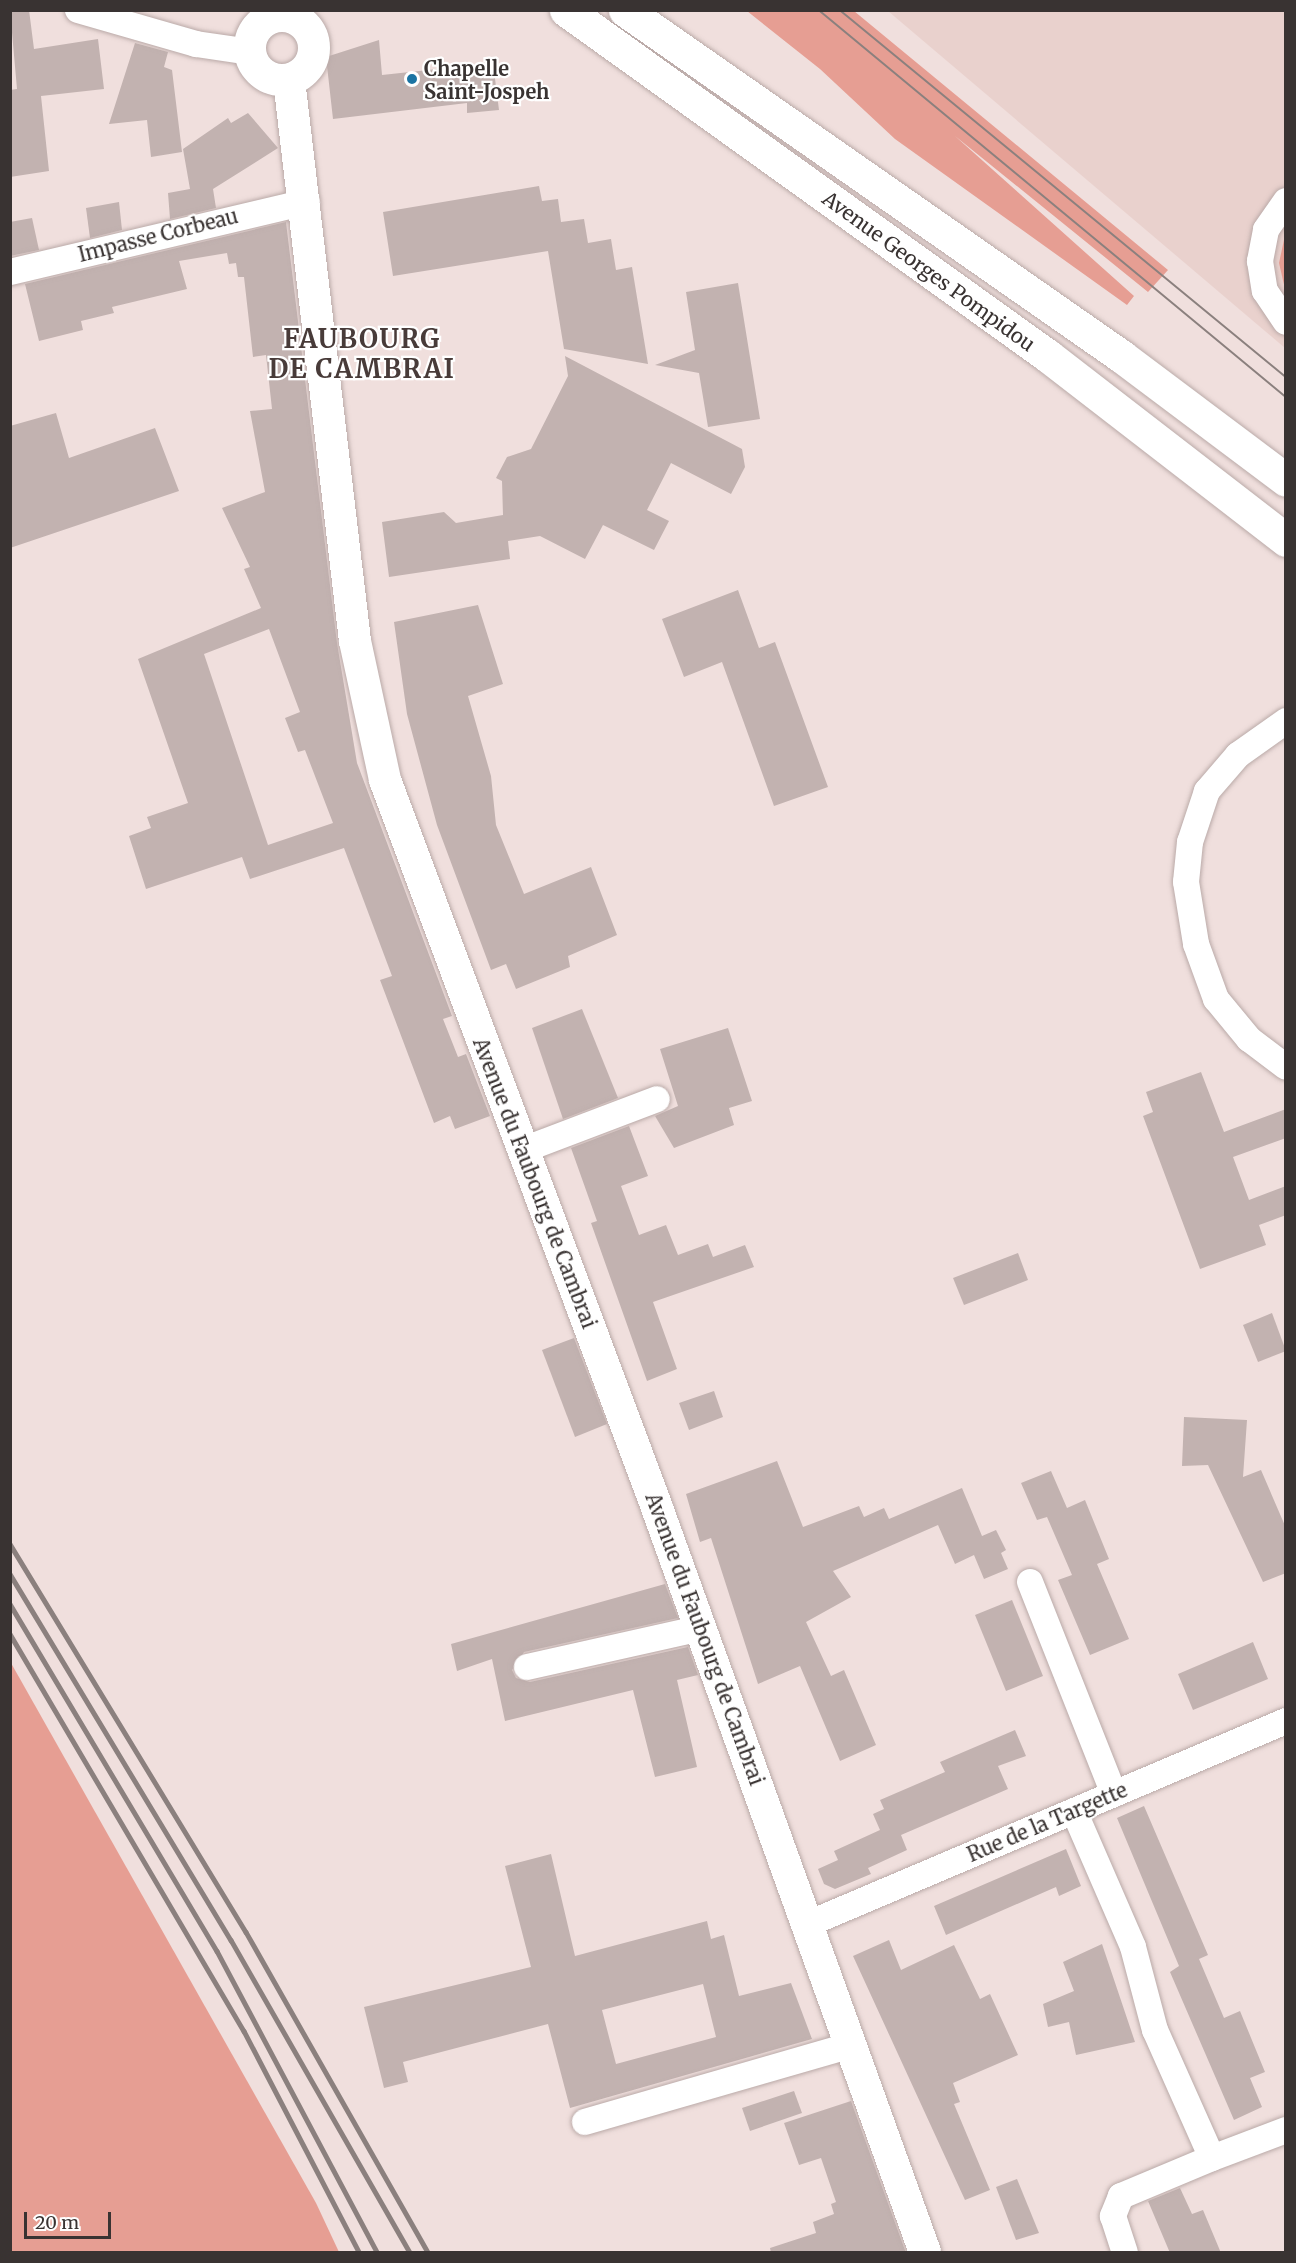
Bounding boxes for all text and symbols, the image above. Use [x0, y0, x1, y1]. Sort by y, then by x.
place label: Chapelle Saint-Jospeh [424, 56, 549, 103]
marker: Chapelle Saint-Jospeh [405, 72, 419, 86]
street label: Avenue Georges Pompidou [818, 186, 1040, 356]
street label: Impasse Corbeau [76, 204, 240, 266]
district label: FAUBOURG DE CAMBRAI [269, 323, 455, 384]
street label: Avenue du Faubourg de Cambrai [468, 1034, 602, 1332]
street label: Avenue du Faubourg de Cambrai [641, 1490, 769, 1788]
street label: Rue de la Targette [963, 1777, 1131, 1867]
scale bar [27, 2200, 114, 2238]
text: 20 m [35, 2211, 79, 2234]

